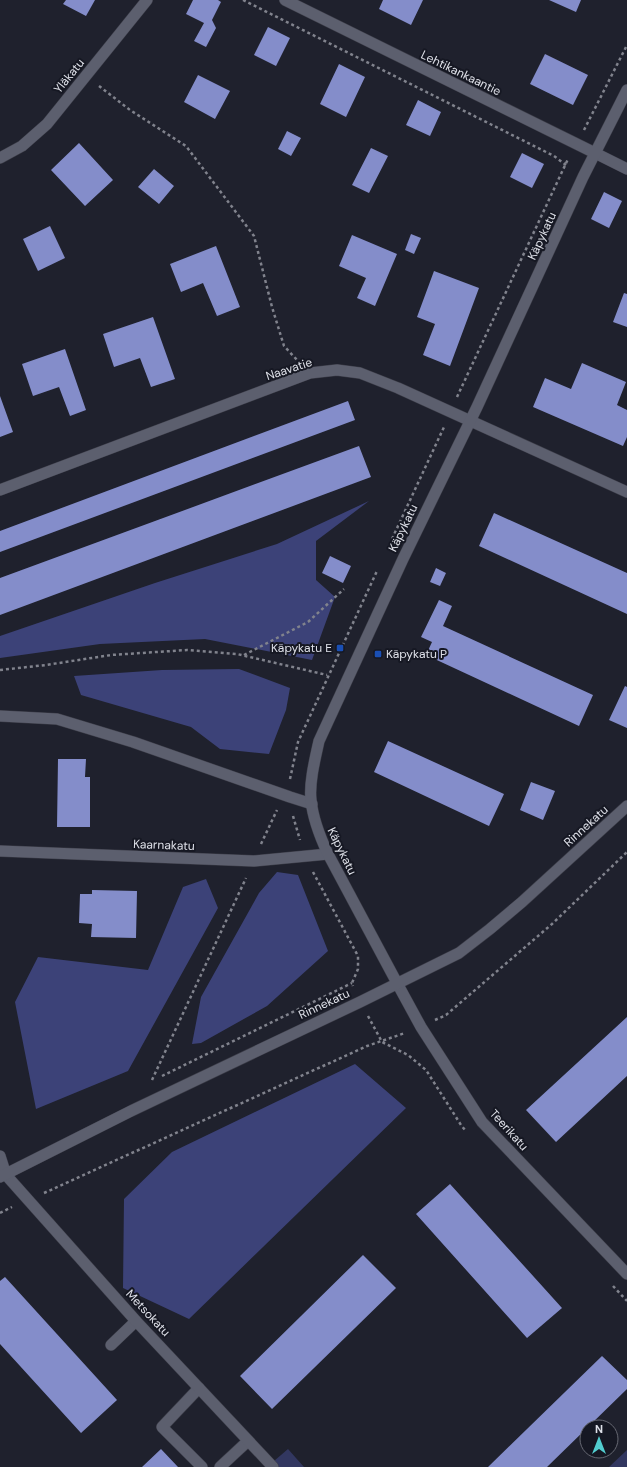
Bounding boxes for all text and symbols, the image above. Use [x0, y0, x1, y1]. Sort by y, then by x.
street label: Lehtikankaantie [418, 47, 504, 99]
street label: Yläkatu [50, 55, 88, 97]
street label: Käpykatu [524, 209, 560, 262]
street label: Naavatie [264, 354, 314, 384]
street label: Käpykatu [385, 502, 421, 554]
place label: Käpykatu E [271, 640, 332, 656]
marker: Käpykatu E [335, 643, 345, 653]
place label: Käpykatu P [386, 646, 447, 662]
marker: Käpykatu P [373, 649, 383, 659]
street label: Rinnekatu [560, 802, 612, 850]
street label: Käpykatu [324, 825, 360, 877]
street label: Kaarnakatu [133, 836, 195, 854]
street label: Rinnekatu [296, 985, 352, 1023]
street label: Teerikatu [486, 1106, 532, 1154]
street label: Metsokatu [122, 1286, 174, 1340]
north arrow [579, 1419, 619, 1459]
text: N [595, 1422, 603, 1436]

